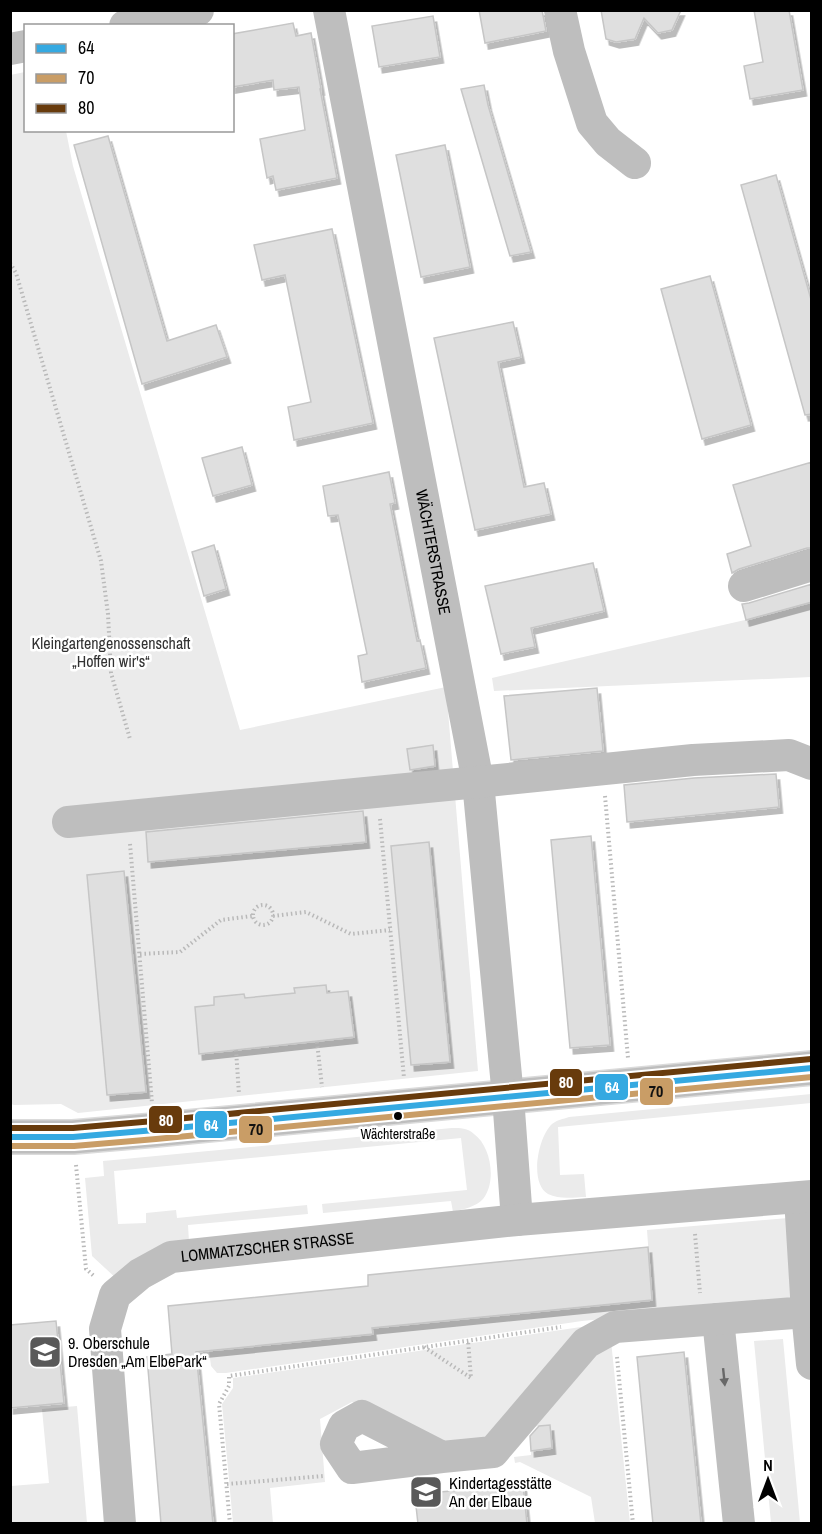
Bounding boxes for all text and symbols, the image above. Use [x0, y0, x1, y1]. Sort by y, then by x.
legend [24, 24, 234, 132]
text: 64 [78, 35, 94, 60]
text: 70 [78, 65, 94, 90]
text: 80 [78, 95, 94, 120]
street label: WÄCHTERSTRASSE [411, 487, 456, 617]
park label: Kleingartengenossenschaft „Hoffen wir's“ [31, 632, 191, 672]
line badge: 80 [549, 1068, 583, 1097]
text: 80 [559, 1071, 573, 1093]
line badge: 64 [594, 1073, 629, 1101]
text: 64 [605, 1076, 620, 1098]
line badge: 70 [639, 1077, 674, 1106]
text: 70 [649, 1080, 663, 1102]
line badge: 80 [148, 1105, 183, 1134]
text: 80 [159, 1109, 173, 1131]
line badge: 64 [194, 1110, 228, 1139]
marker: Wächterstraße [392, 1110, 404, 1122]
text: 64 [204, 1114, 219, 1136]
line badge: 70 [238, 1115, 273, 1144]
text: 70 [249, 1118, 263, 1140]
place label: Wächterstraße [361, 1125, 435, 1143]
street label: LOMMATZSCHER STRASSE [180, 1226, 355, 1267]
place label: 9. Oberschule Dresden „Am ElbePark“ [68, 1332, 207, 1372]
school or university icon: 9. Oberschule Dresden „Am ElbePark“ [27, 1334, 63, 1370]
one-way arrow [719, 1368, 729, 1387]
north arrow [738, 1450, 798, 1510]
text: N [763, 1454, 773, 1476]
place label: Kindertagesstätte An der Elbaue [448, 1472, 552, 1512]
school or university icon: Kindertagesstätte An der Elbaue [408, 1474, 444, 1510]

